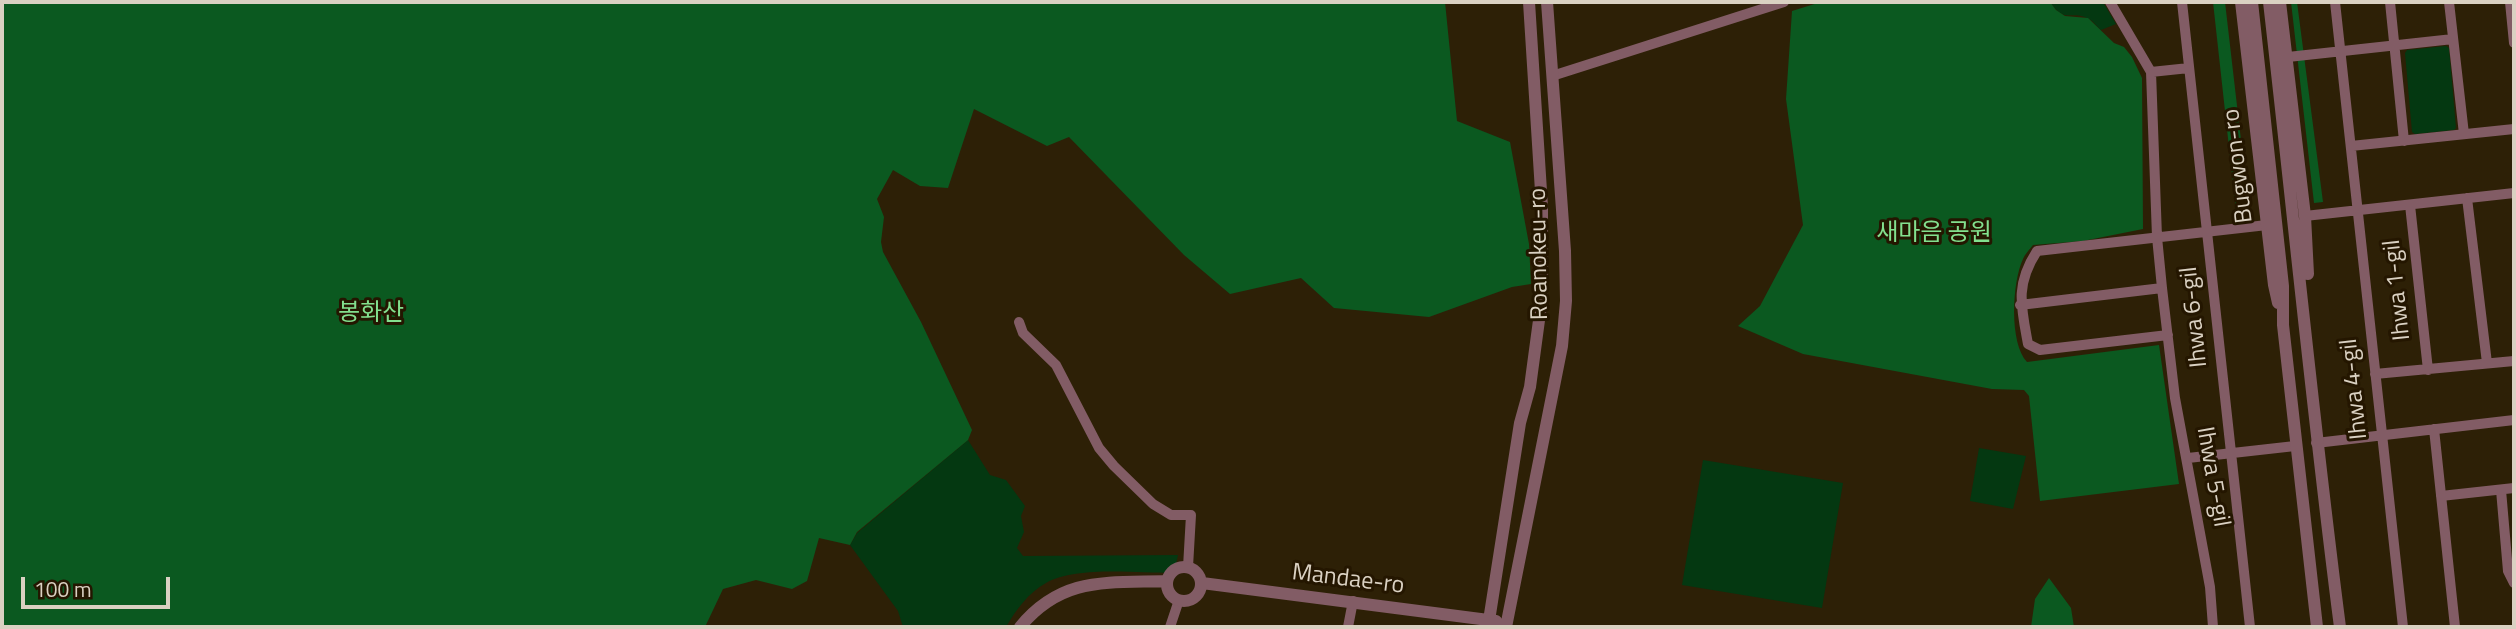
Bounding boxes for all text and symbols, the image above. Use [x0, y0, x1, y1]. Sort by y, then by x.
street label: Bugwon-ro [2218, 107, 2260, 225]
street label: Roanokeu-ro [1524, 188, 1556, 320]
park label: 새마음 공원 [1876, 220, 1992, 248]
street label: Ihwa 1-gil [2378, 238, 2418, 342]
street label: Ihwa 6-gil [2175, 265, 2215, 369]
park label: 봉화산 [338, 300, 404, 328]
street label: Ihwa 4-gil [2335, 337, 2375, 441]
street label: Ihwa 5-gil [2189, 425, 2235, 529]
street label: Mandae-ro [1290, 559, 1406, 601]
scale bar [24, 562, 173, 606]
text: 100 m [34, 573, 91, 605]

